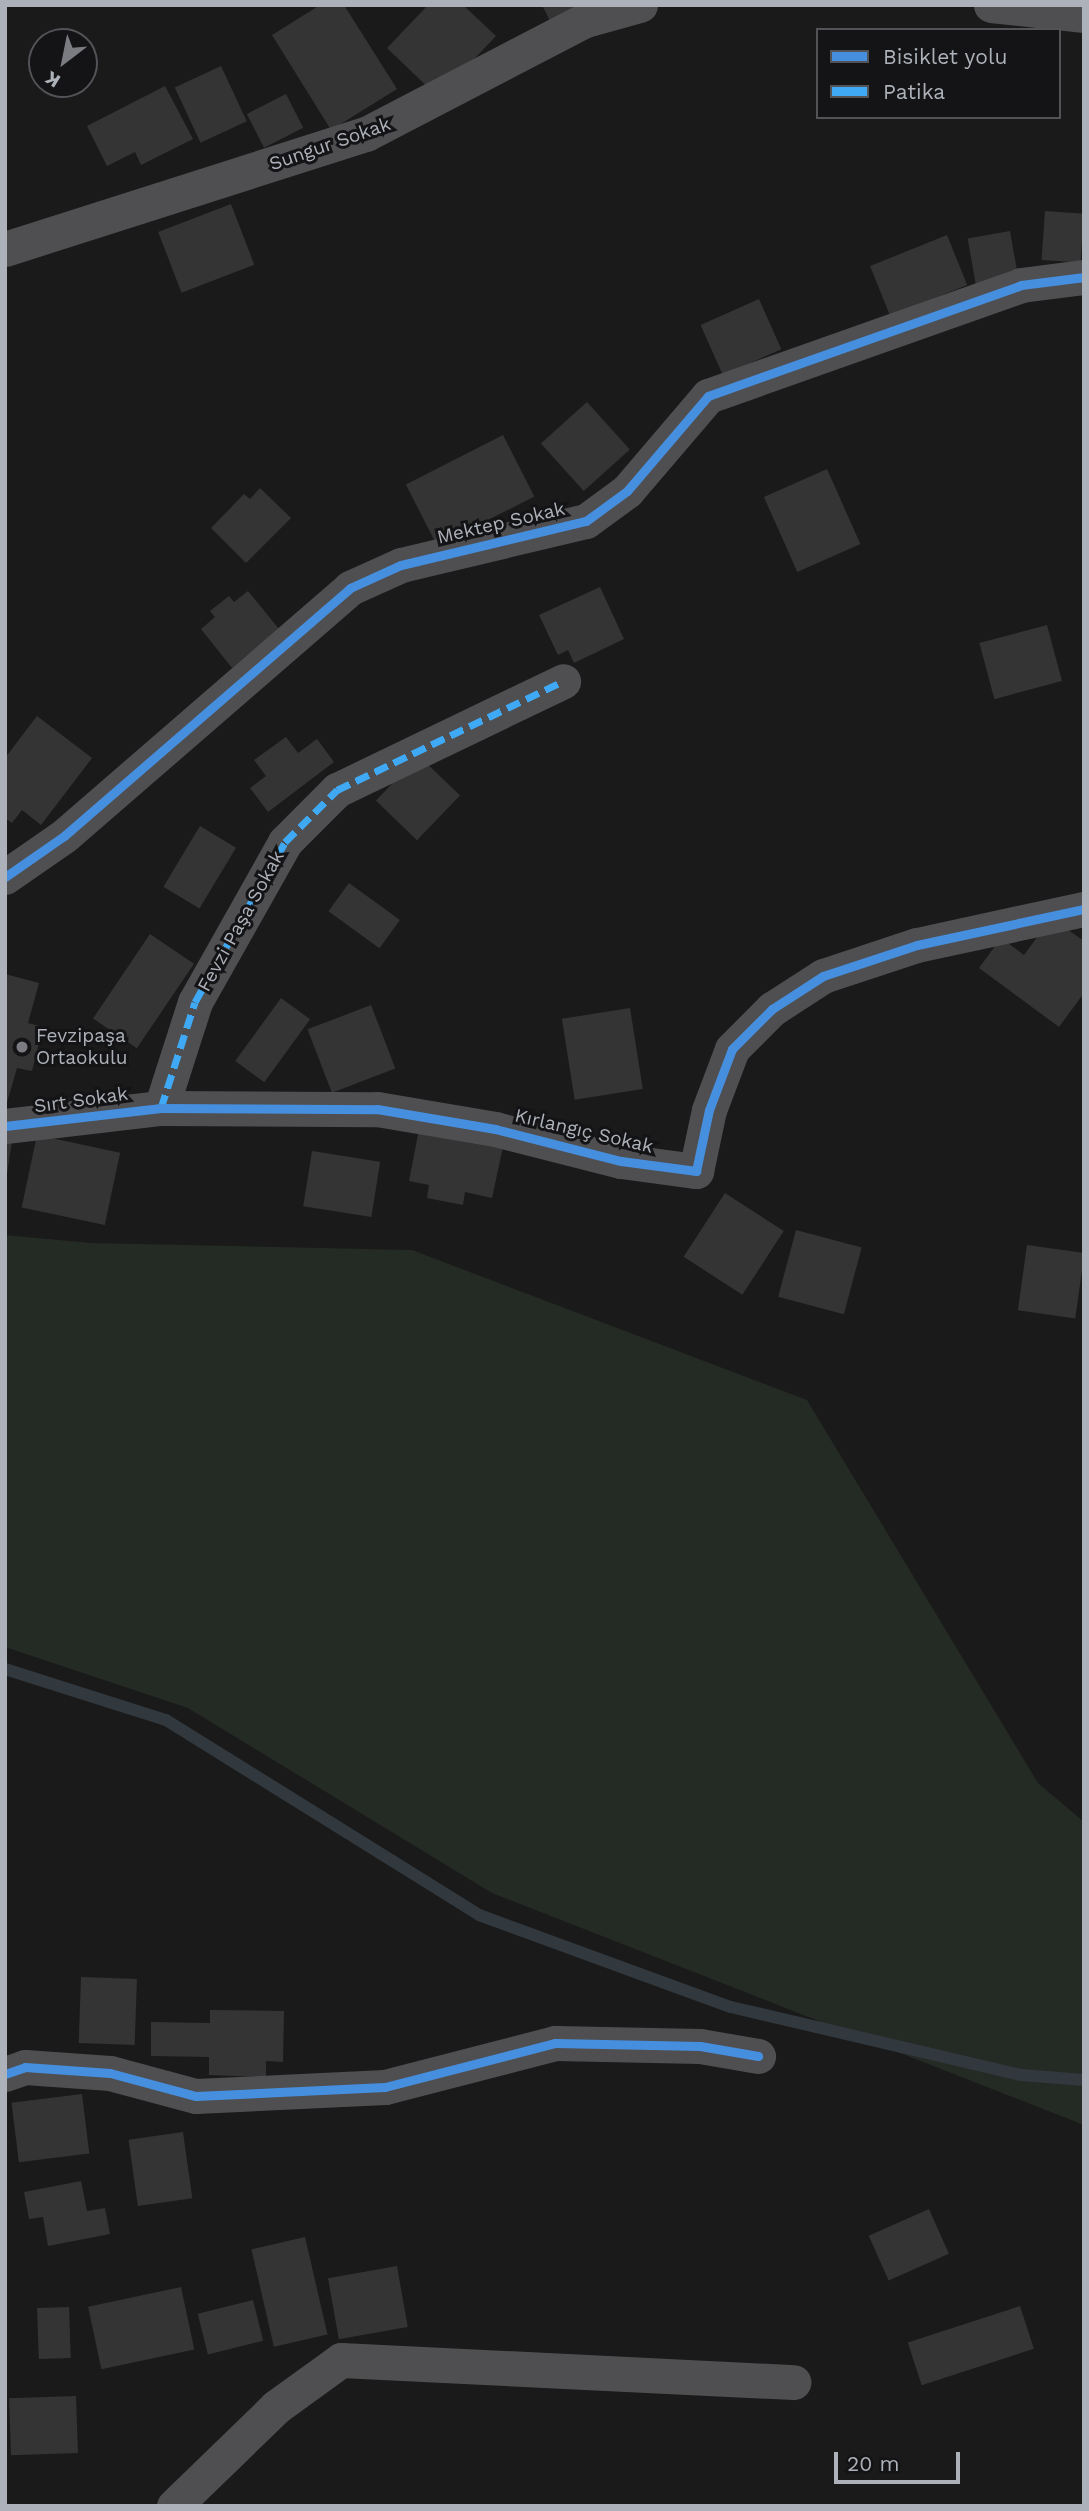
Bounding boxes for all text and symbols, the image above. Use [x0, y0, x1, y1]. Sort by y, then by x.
north arrow [28, 28, 98, 98]
legend [816, 28, 1061, 119]
text: Bisiklet yolu [883, 44, 1007, 69]
text: K [41, 66, 64, 93]
text: Patika [883, 79, 945, 104]
street label: Sungur Sokak [266, 112, 394, 176]
street label: Mektep Sokak [435, 497, 567, 549]
street label: Fevzi Paşa Sokak [193, 846, 289, 996]
place label: Fevzipaşa Ortaokulu [36, 1025, 127, 1069]
marker: Fevzipaşa Ortaokulu [14, 1039, 30, 1055]
street label: Sırt Sokak [33, 1082, 129, 1118]
street label: Kırlangıç Sokak [512, 1104, 656, 1158]
scale bar [837, 2438, 963, 2482]
text: 20 m [847, 2451, 899, 2476]

